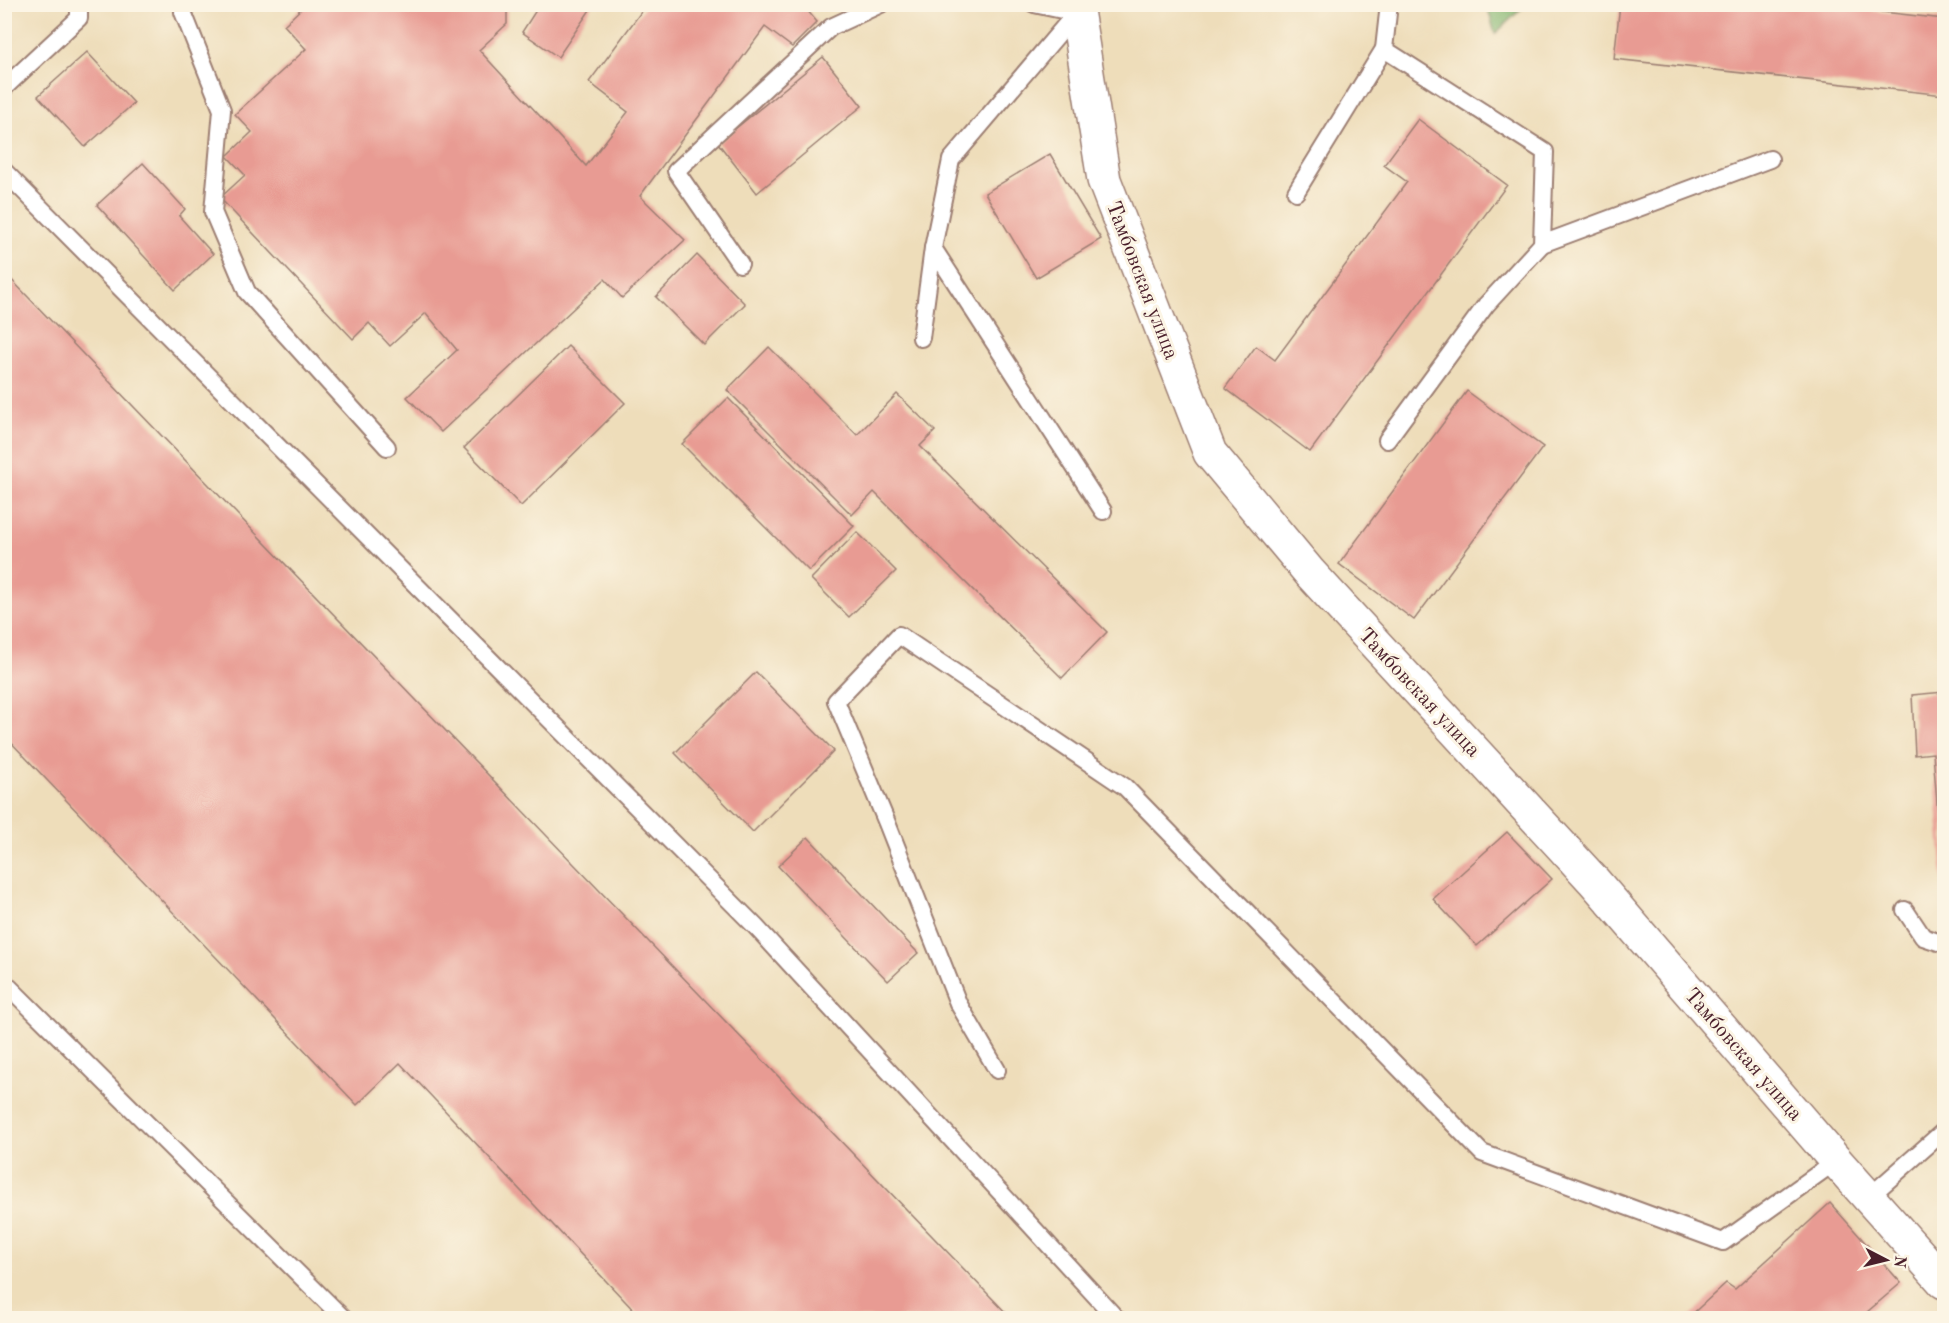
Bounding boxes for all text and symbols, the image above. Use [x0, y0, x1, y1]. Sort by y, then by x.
street label: Тамбовская улица [1102, 198, 1181, 363]
street label: Тамбовская улица [1354, 624, 1484, 762]
street label: Тамбовская улица [1680, 985, 1806, 1125]
north arrow [1856, 1230, 1916, 1290]
text: N [1890, 1255, 1908, 1269]

